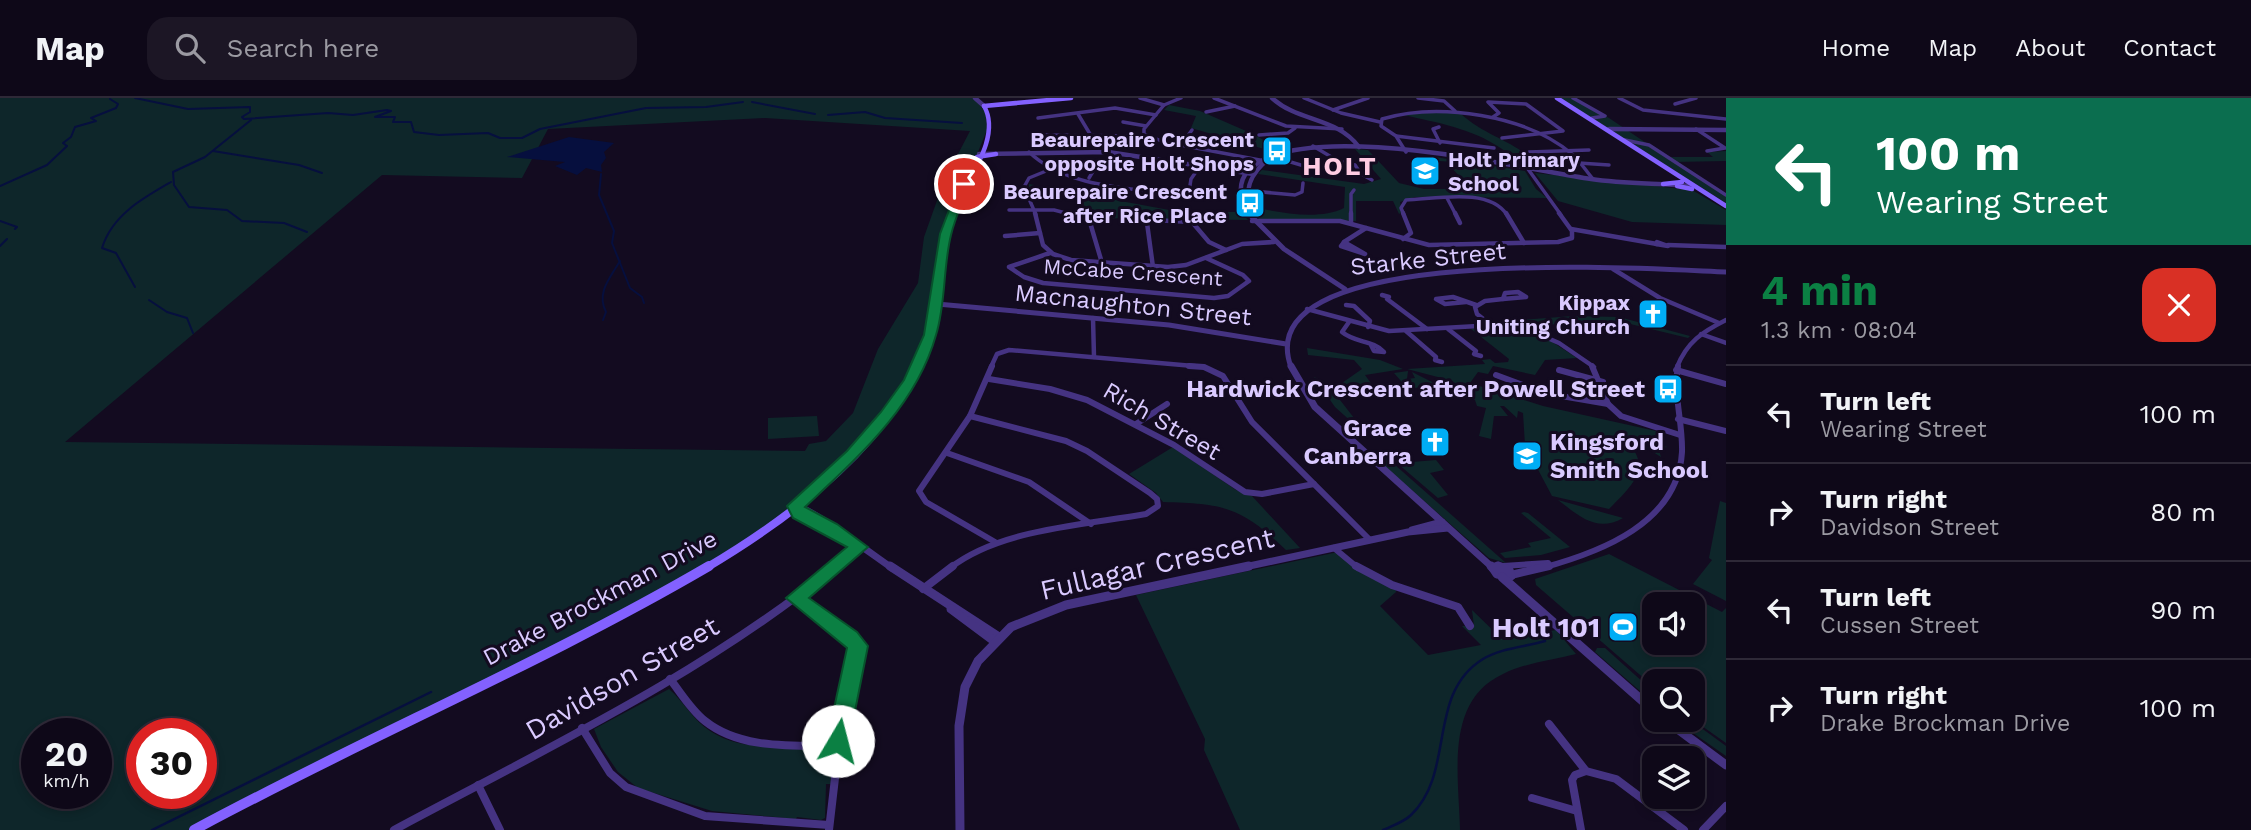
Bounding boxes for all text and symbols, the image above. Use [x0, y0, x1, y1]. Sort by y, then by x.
search box [147, 17, 637, 80]
text: Map [35, 29, 105, 68]
icon: search [171, 29, 209, 67]
text: Search here [227, 33, 379, 63]
text: Home [1822, 34, 1890, 62]
text: Map [1928, 34, 1977, 62]
text: About [2015, 34, 2085, 62]
text: Contact [2123, 34, 2216, 62]
text: 100 m [1876, 124, 2020, 182]
icon: left [1761, 126, 1852, 217]
place label: Beaurepaire Crescent opposite Holt Shops [1030, 127, 1254, 176]
bus stop icon: Beaurepaire Crescent opposite Holt Shops [1260, 134, 1294, 168]
place label: Holt Primary School [1448, 147, 1580, 196]
district label: HOLT [1302, 151, 1378, 181]
pin [934, 154, 994, 214]
school or university icon: Holt Primary School [1408, 154, 1442, 188]
icon: arrive [945, 165, 983, 203]
place label: Beaurepaire Crescent after Rice Place [1003, 179, 1227, 228]
text: Wearing Street [1876, 183, 2108, 221]
bus stop icon: Beaurepaire Crescent after Rice Place [1233, 186, 1267, 220]
street label: Starke Street [1349, 237, 1507, 281]
street label: McCabe Crescent [1043, 253, 1224, 291]
text: 4 min [1761, 266, 1878, 315]
button: close [2142, 268, 2216, 342]
street label: Macnaughton Street [1013, 279, 1253, 331]
place label: Kippax Uniting Church [1476, 290, 1631, 339]
church icon: Kippax Uniting Church [1636, 297, 1670, 331]
text: 1.3 km · 08:04 [1761, 317, 1917, 344]
bus stop icon: Hardwick Crescent after Powell Street [1651, 372, 1685, 406]
place label: Hardwick Crescent after Powell Street [1186, 375, 1646, 403]
street label: Rich Street [1098, 376, 1226, 466]
text: Turn left [1820, 386, 1931, 416]
icon: left [1761, 395, 1799, 433]
text: 100 m [2140, 399, 2216, 429]
place label: Grace Canberra [1304, 414, 1412, 470]
text: Wearing Street [1820, 416, 1987, 443]
church icon: Grace Canberra [1418, 425, 1452, 459]
place label: Kingsford Smith School [1550, 428, 1708, 484]
school or university icon: Kingsford Smith School [1510, 439, 1544, 473]
text: Turn right [1820, 484, 1947, 514]
icon: right [1761, 493, 1799, 531]
text: 80 m [2150, 497, 2216, 527]
text: Davidson Street [1820, 514, 1999, 541]
street label: Fullagar Crescent [1037, 521, 1277, 607]
street label: Drake Brockman Drive [478, 524, 722, 672]
text: Turn left [1820, 582, 1931, 612]
icon: left [1761, 591, 1799, 629]
map controls [1642, 592, 1705, 809]
button: sound [1642, 592, 1705, 655]
text: 90 m [2150, 595, 2216, 625]
street label: Davidson Street [519, 609, 725, 747]
sports icon: Holt 101 [1606, 610, 1640, 644]
place label: Holt 101 [1492, 611, 1600, 644]
text: Cussen Street [1820, 612, 1979, 639]
button: search [1642, 669, 1705, 732]
text: Turn right [1820, 680, 1947, 710]
icon: right [1761, 689, 1799, 727]
text: 100 m [2140, 693, 2216, 723]
position arrow [801, 704, 875, 778]
text: Drake Brockman Drive [1820, 710, 2070, 737]
speed limit sign: 30 [126, 718, 217, 809]
text: 20 [45, 733, 88, 775]
button: layers [1642, 746, 1705, 809]
text: km/h [43, 770, 90, 791]

